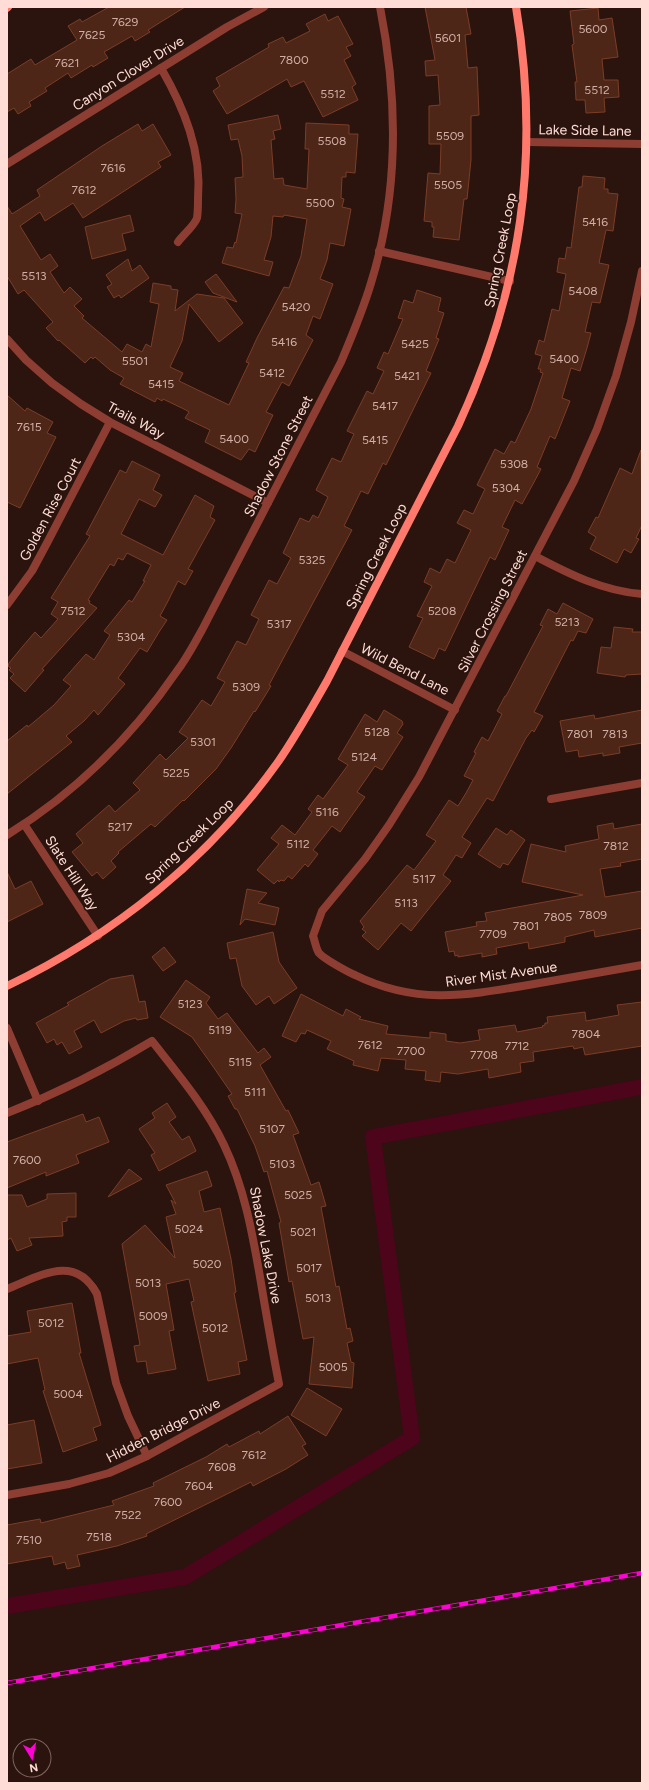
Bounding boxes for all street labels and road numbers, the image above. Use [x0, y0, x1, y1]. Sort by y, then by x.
street label: Canyon Clover Drive [69, 32, 187, 115]
street label: Lake Side Lane [538, 121, 632, 140]
street label: Spring Creek Loop [481, 191, 520, 309]
street label: Shadow Stone Street [240, 393, 316, 520]
street label: Trails Way [104, 398, 168, 443]
street label: Golden Rise Court [16, 455, 85, 564]
street label: Spring Creek Loop [342, 500, 410, 612]
street label: Silver Crossing Street [454, 547, 531, 676]
street label: Wild Bend Lane [358, 640, 452, 699]
street label: Spring Creek Loop [142, 795, 237, 888]
street label: Slate Hill Way [41, 833, 102, 914]
street label: River Mist Avenue [444, 958, 558, 991]
street label: Shadow Lake Drive [246, 1185, 285, 1305]
street label: Hidden Bridge Drive [103, 1394, 223, 1467]

